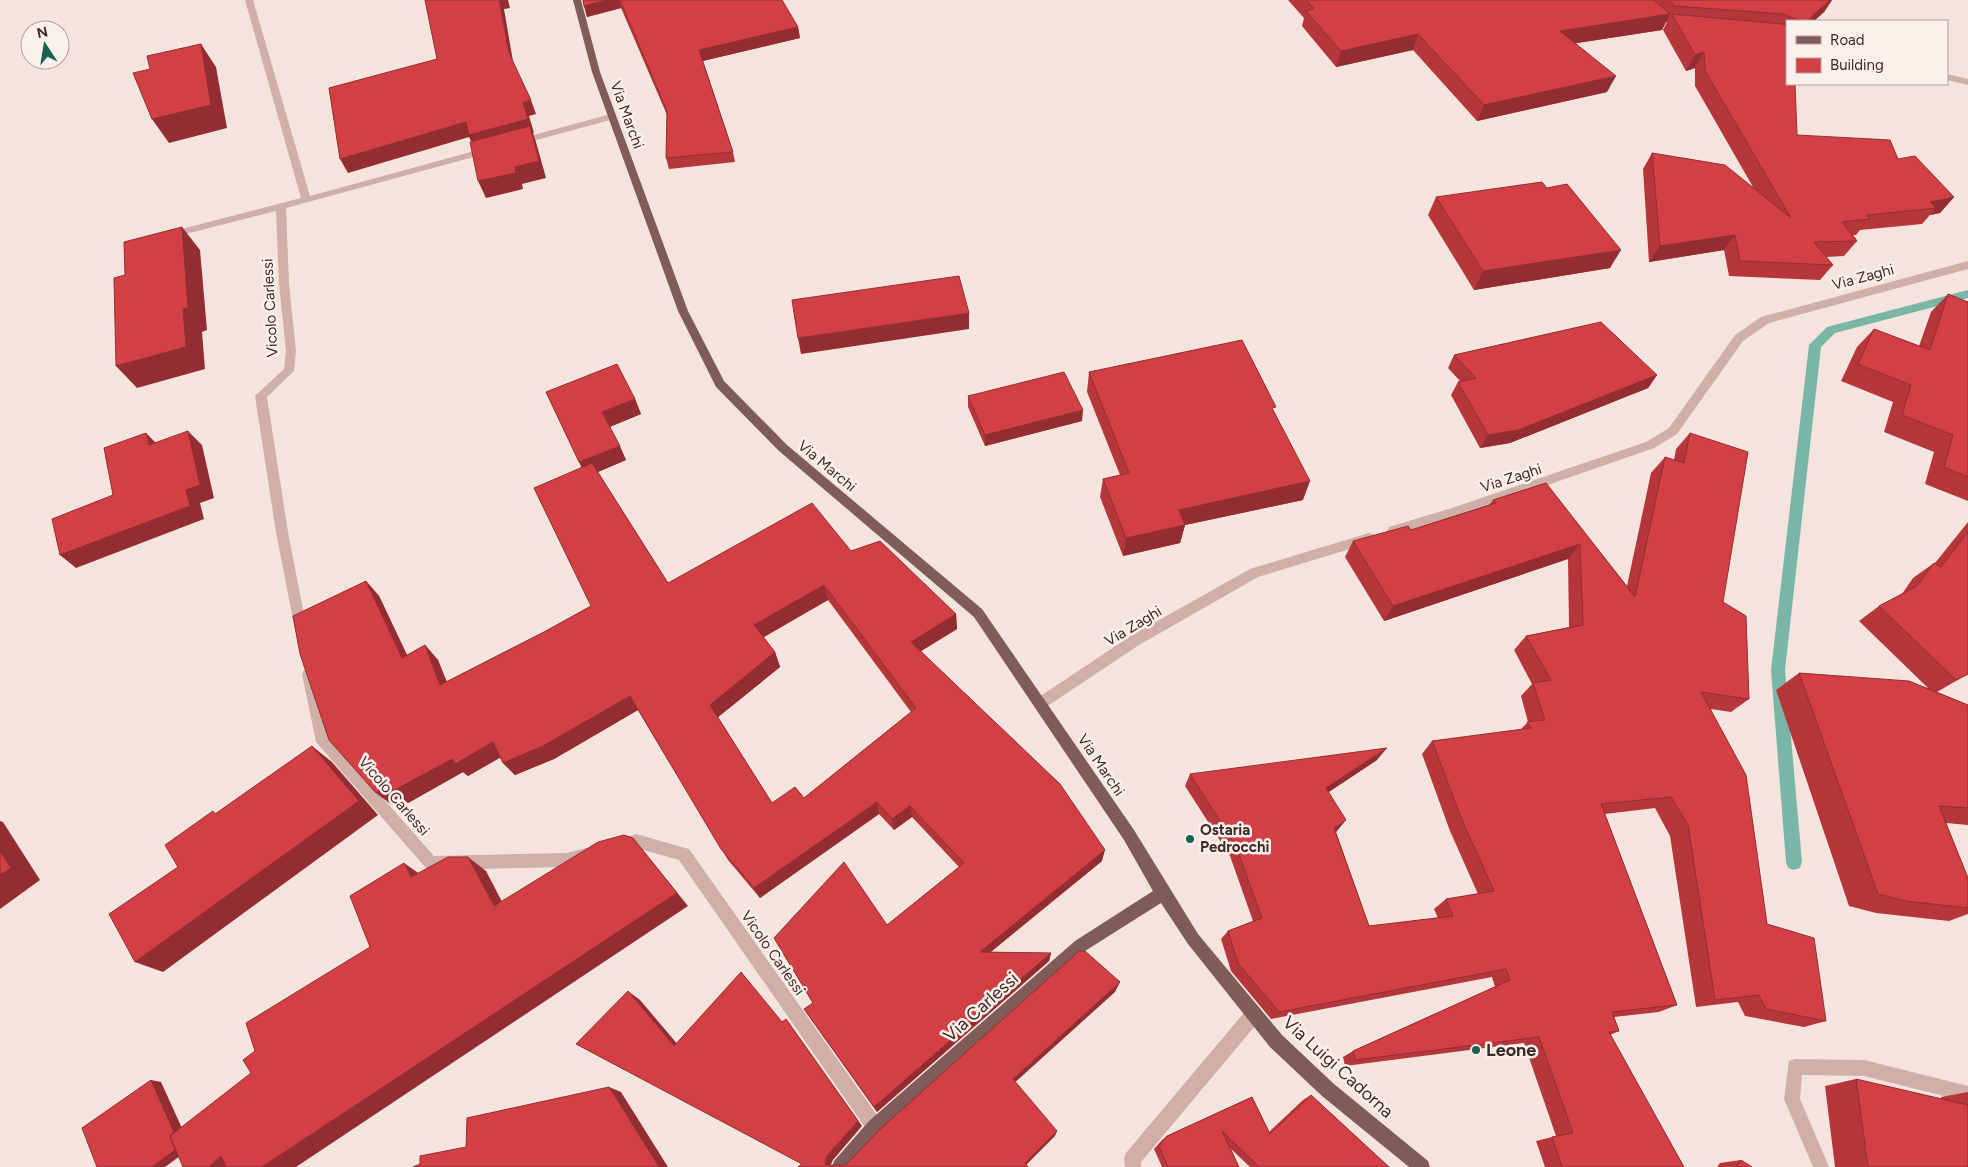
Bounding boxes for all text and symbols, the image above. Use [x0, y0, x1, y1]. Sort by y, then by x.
north arrow [20, 20, 70, 70]
legend [1786, 20, 1948, 85]
text: N [35, 23, 49, 42]
text: Road [1830, 31, 1865, 49]
text: Building [1830, 56, 1884, 74]
street label: Via Marchi [606, 79, 648, 151]
street label: Vicolo Carlessi [258, 258, 282, 358]
street label: Via Zaghi [1830, 260, 1896, 294]
street label: Via Marchi [794, 436, 860, 496]
street label: Via Zaghi [1478, 460, 1544, 496]
street label: Via Zaghi [1101, 602, 1165, 650]
street label: Via Marchi [1074, 731, 1128, 799]
street label: Vicolo Carlessi [355, 753, 433, 839]
place label: Ostaria Pedrocchi [1200, 821, 1269, 856]
marker: Ostaria Pedrocchi [1184, 833, 1196, 845]
street label: Vicolo Carlessi [737, 907, 809, 999]
street label: Via Carlessi [939, 968, 1023, 1046]
street label: Via Luigi Cadorna [1278, 1011, 1398, 1123]
place label: Leone [1486, 1039, 1536, 1061]
marker: Leone [1470, 1044, 1482, 1056]

